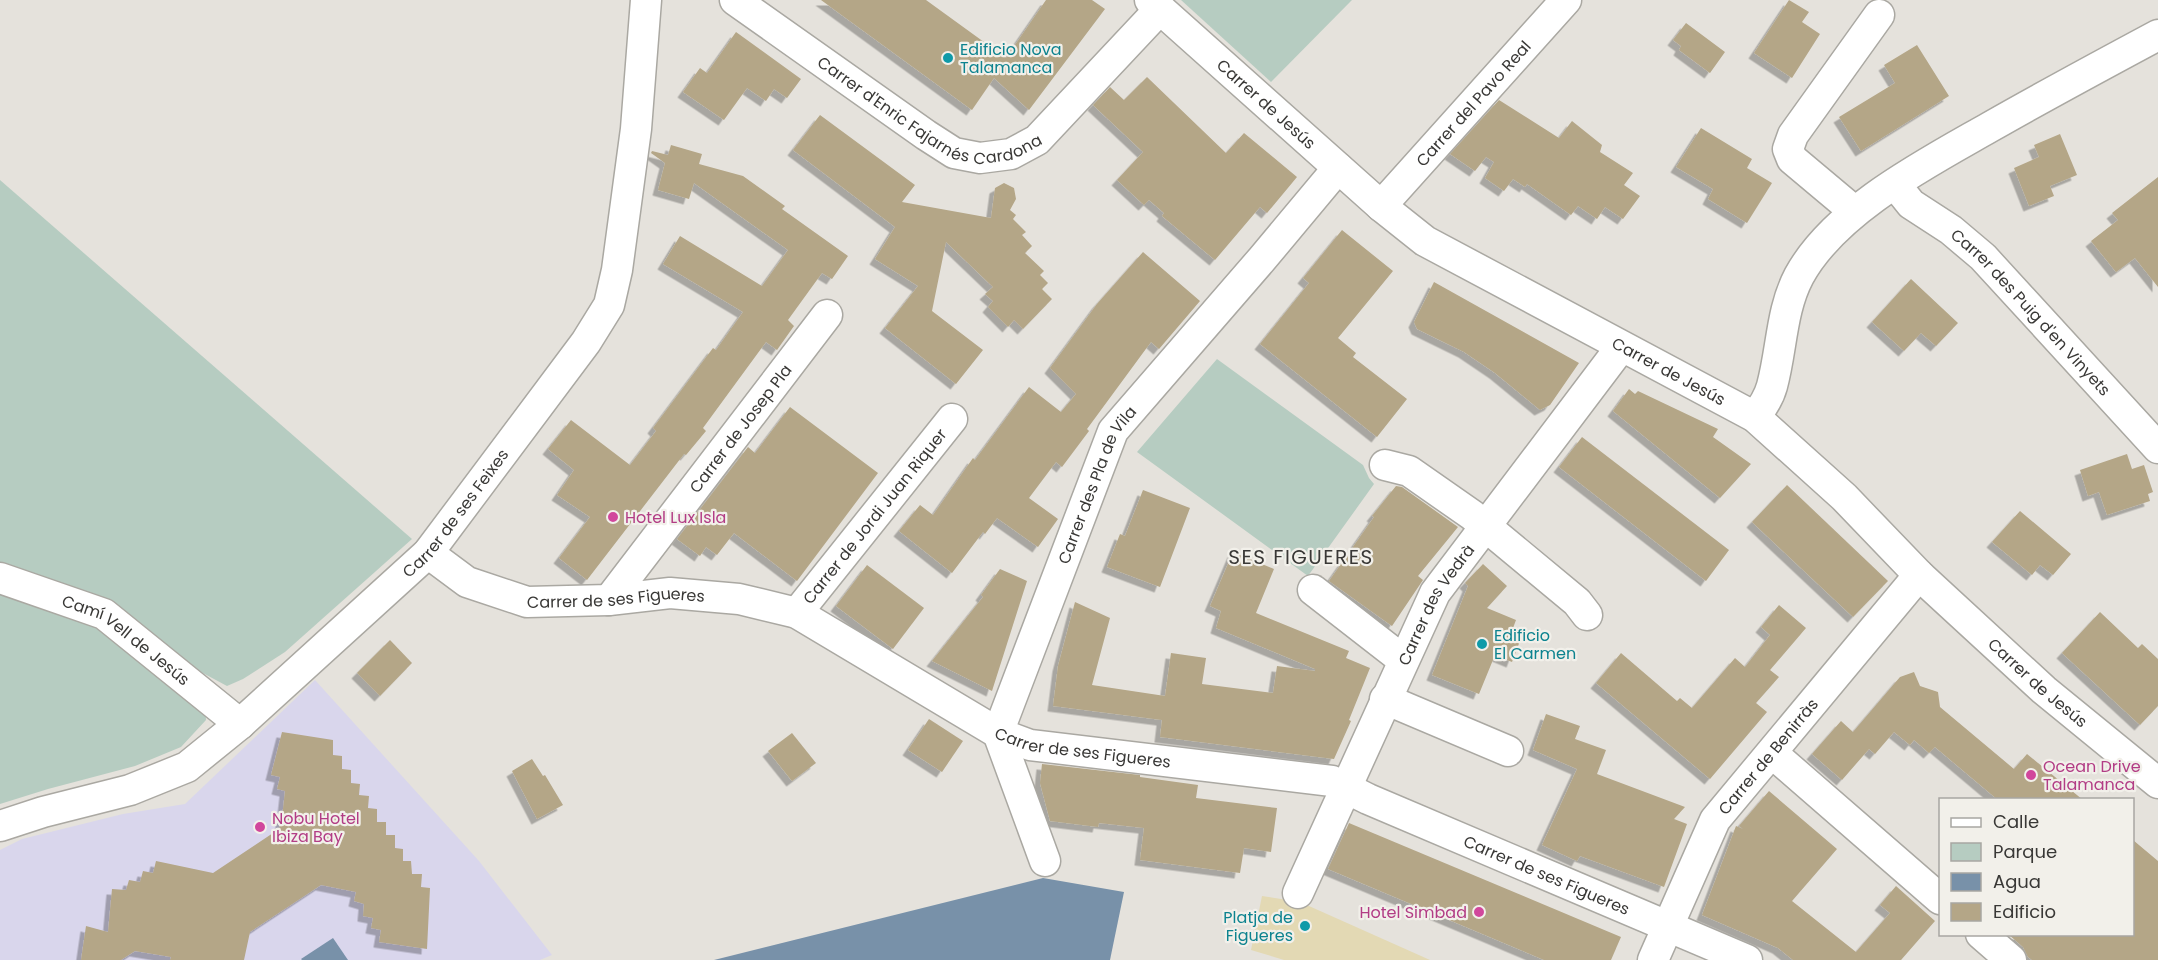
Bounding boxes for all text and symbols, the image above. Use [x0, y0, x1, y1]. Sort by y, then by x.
street label: Carrer del Pavo Real [1410, 35, 1536, 171]
place label: Edificio Nova Talamanca [960, 38, 1062, 79]
street label: Carrer d'Enric Fajarnés Cardona [813, 50, 1046, 170]
marker: Edificio Nova Talamanca [941, 51, 955, 65]
street label: Carrer de Jesús [1212, 53, 1321, 154]
street label: Carrer des Puig d'en Vinyets [1946, 223, 2116, 401]
street label: Carrer de Jesús [1608, 331, 1730, 411]
street label: Carrer de Josep Pla [684, 359, 797, 498]
street label: Carrer des Pla de Vila [1052, 401, 1142, 567]
street label: Carrer de Jordi Juan Riquer [797, 423, 952, 609]
street label: Carrer de ses Feixes [397, 444, 514, 583]
place label: Hotel Lux Isla [625, 506, 726, 529]
marker: Hotel Lux Isla [606, 510, 620, 524]
street label: Carrer des Vedrà [1392, 539, 1480, 669]
district label: SES FIGUERES [1228, 543, 1374, 571]
street label: Carrer de ses Figueres [527, 581, 706, 613]
street label: Camí Vell de Jesús [59, 589, 195, 691]
place label: Edificio El Carmen [1494, 624, 1576, 665]
street label: Carrer de Jesús [1983, 633, 2093, 733]
marker: Edificio El Carmen [1475, 637, 1489, 651]
street label: Carrer de Benirràs [1713, 693, 1823, 820]
street label: Carrer de ses Figueres [992, 721, 1172, 773]
place label: Ocean Drive Talamanca [2043, 755, 2141, 796]
marker: Ocean Drive Talamanca [2024, 768, 2038, 782]
legend [1939, 798, 2134, 936]
place label: Nobu Hotel Ibiza Bay [272, 807, 360, 848]
text: Calle [1993, 809, 2039, 834]
marker: Nobu Hotel Ibiza Bay [253, 820, 267, 834]
street label: Carrer de ses Figueres [1460, 829, 1633, 920]
text: Parque [1993, 839, 2057, 864]
text: Agua [1993, 869, 2041, 894]
text: Edificio [1993, 899, 2056, 924]
place label: Hotel Simbad [1359, 901, 1467, 924]
marker: Hotel Simbad [1472, 905, 1486, 919]
place label: Platja de Figueres [1223, 906, 1293, 947]
marker: Platja de Figueres [1298, 919, 1312, 933]

